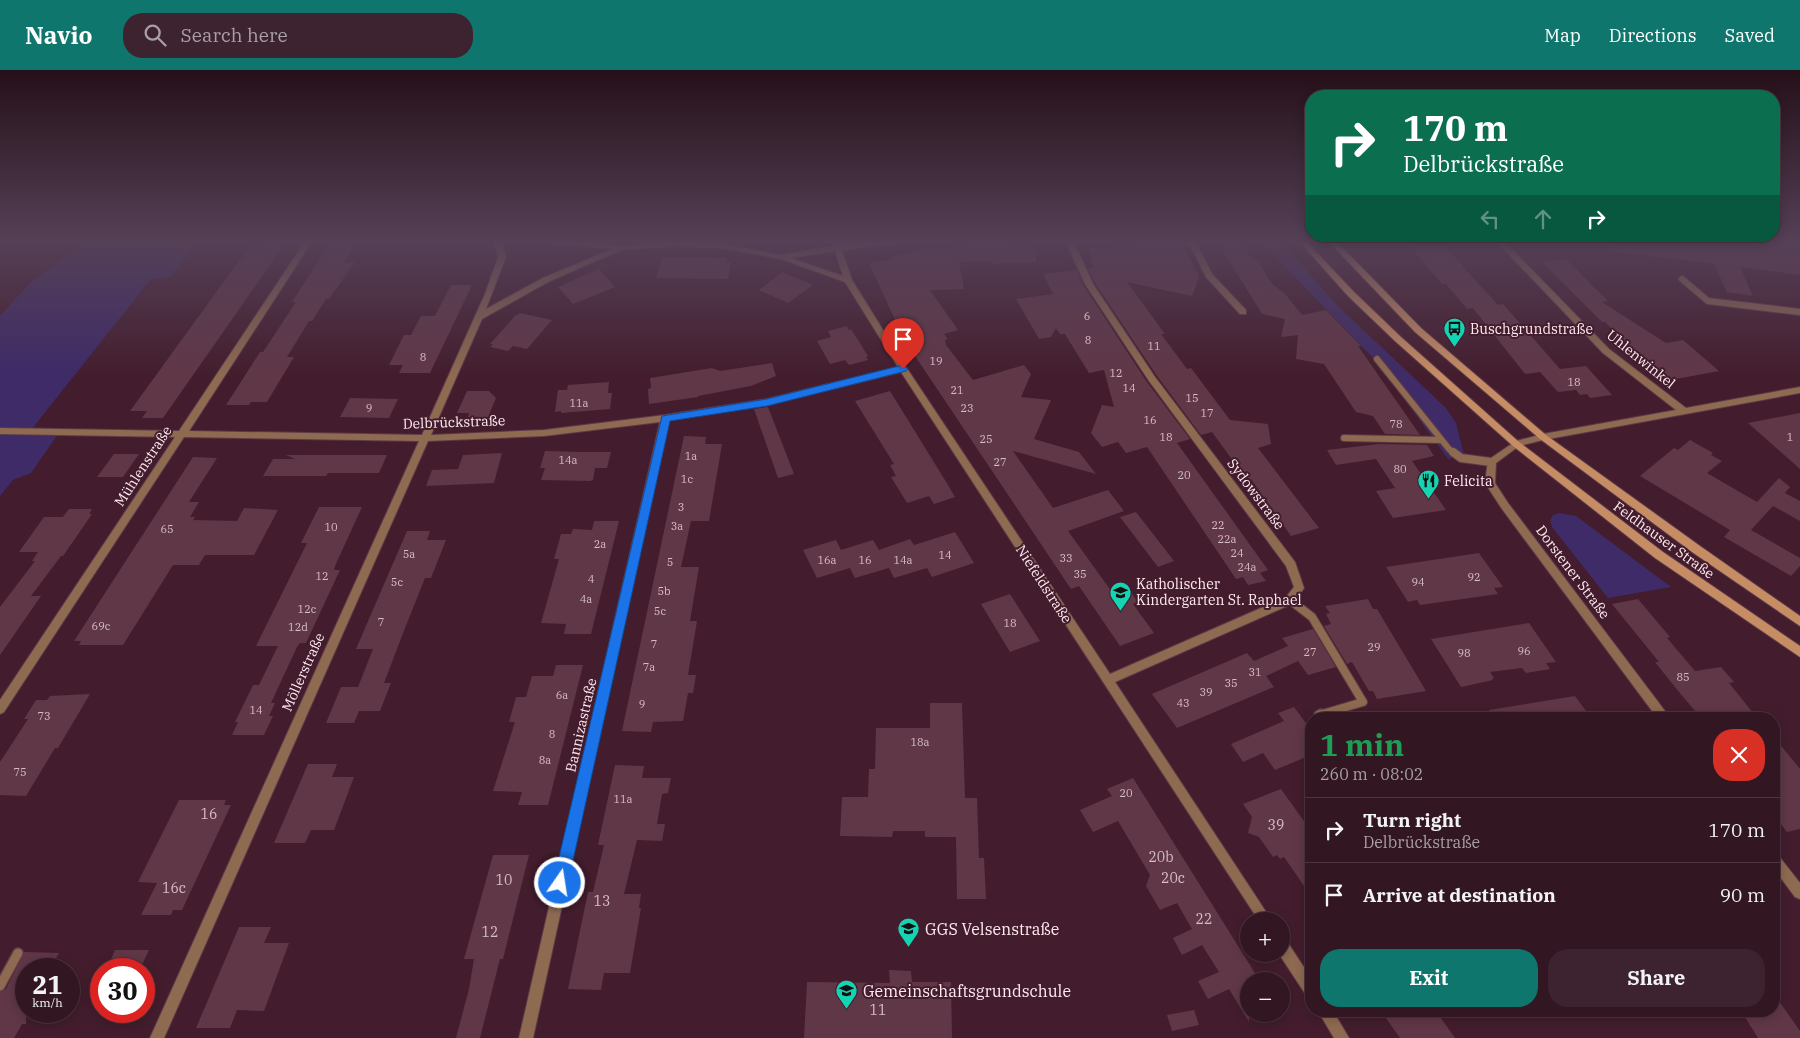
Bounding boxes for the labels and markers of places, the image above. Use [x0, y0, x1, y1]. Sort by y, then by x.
bus stop icon: Buschgrundstraße [1442, 317, 1466, 348]
pin [882, 318, 924, 369]
place label: Buschgrundstraße [1470, 320, 1593, 338]
restaurant icon: Felicita [1416, 469, 1440, 500]
place label: Felicita [1444, 472, 1493, 490]
place label: Katholischer Kindergarten St. Raphael [1136, 575, 1302, 609]
school or university icon: Katholischer Kindergarten St. Raphael [1108, 580, 1132, 611]
school or university icon: GGS Velsenstraße [897, 917, 921, 948]
place label: GGS Velsenstraße [925, 919, 1059, 939]
school or university icon: Gemeinschaftsgrundschule [835, 979, 859, 1010]
place label: Gemeinschaftsgrundschule [863, 981, 1071, 1001]

